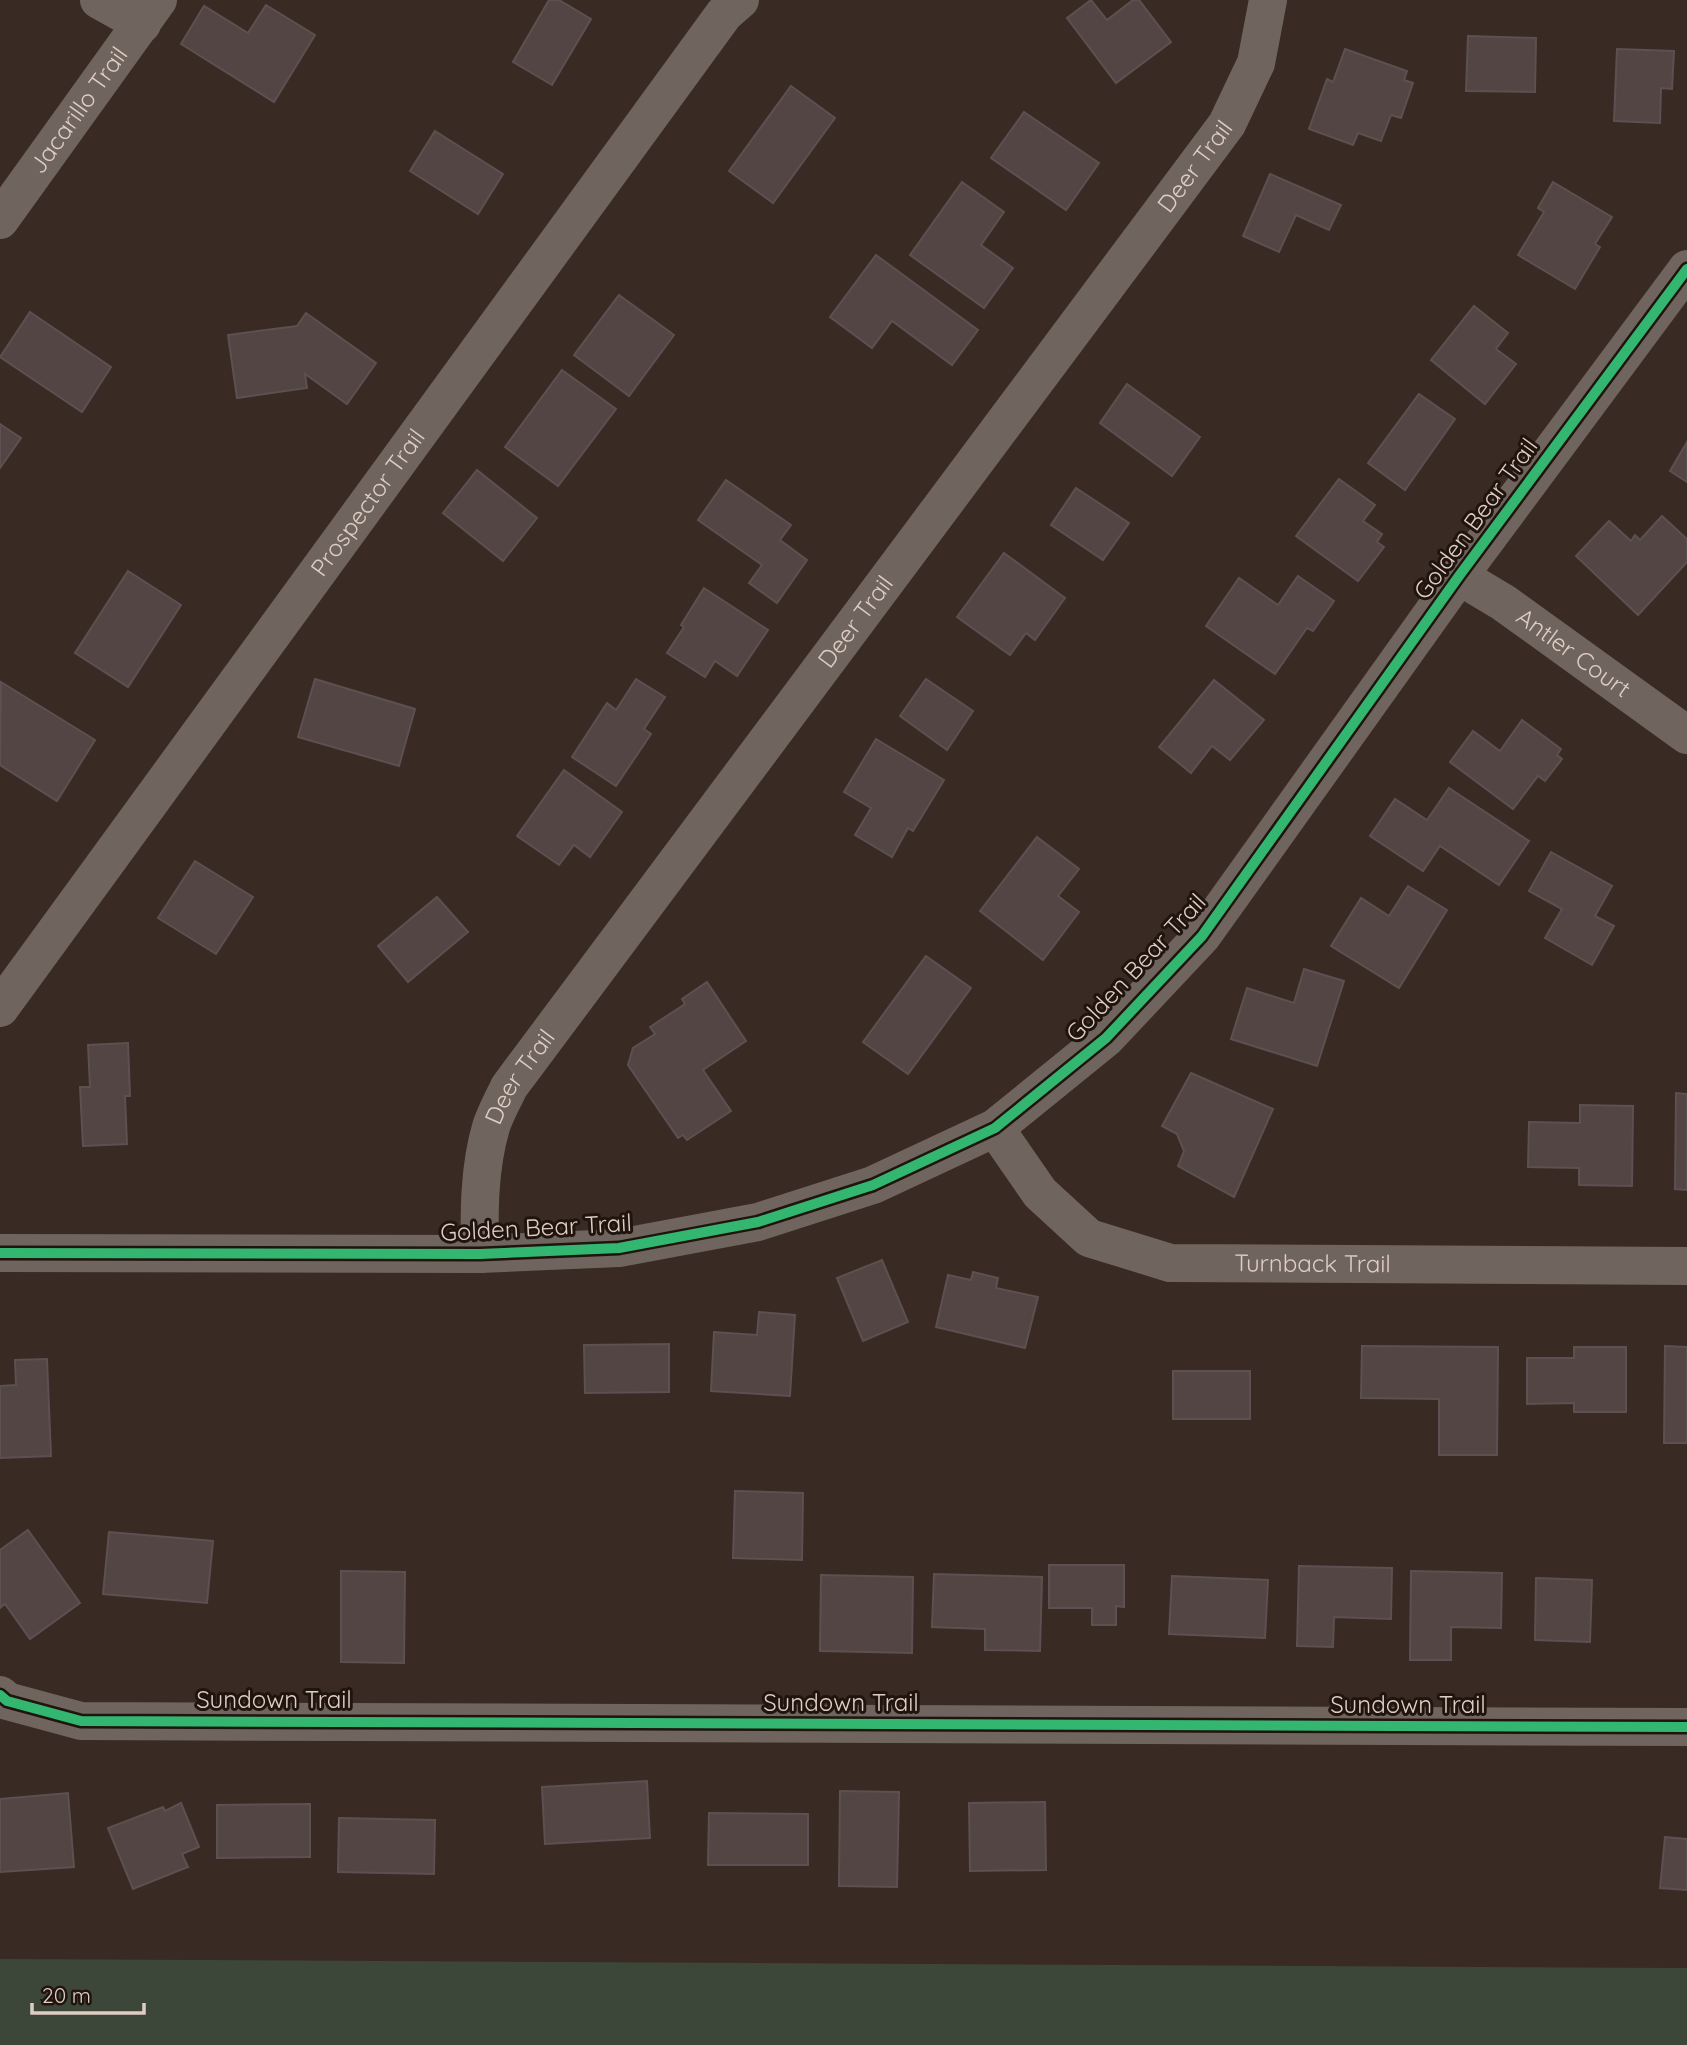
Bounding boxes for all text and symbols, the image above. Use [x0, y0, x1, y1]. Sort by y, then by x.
street label: Jacarillo Trail [22, 41, 134, 179]
street label: Deer Trail [1150, 114, 1239, 218]
street label: Prospector Trail [304, 423, 431, 582]
street label: Golden Bear Trail [1407, 432, 1544, 605]
street label: Deer Trail [811, 569, 899, 673]
street label: Antler Court [1511, 601, 1637, 703]
street label: Golden Bear Trail [1059, 887, 1212, 1048]
street label: Deer Trail [477, 1023, 561, 1129]
street label: Golden Bear Trail [439, 1207, 632, 1247]
street label: Turnback Trail [1234, 1247, 1391, 1278]
street label: Sundown Trail [196, 1684, 352, 1714]
street label: Sundown Trail [763, 1687, 919, 1717]
street label: Sundown Trail [1330, 1689, 1486, 1719]
scale bar [32, 1972, 144, 2016]
text: 20 m [42, 1982, 91, 2008]

